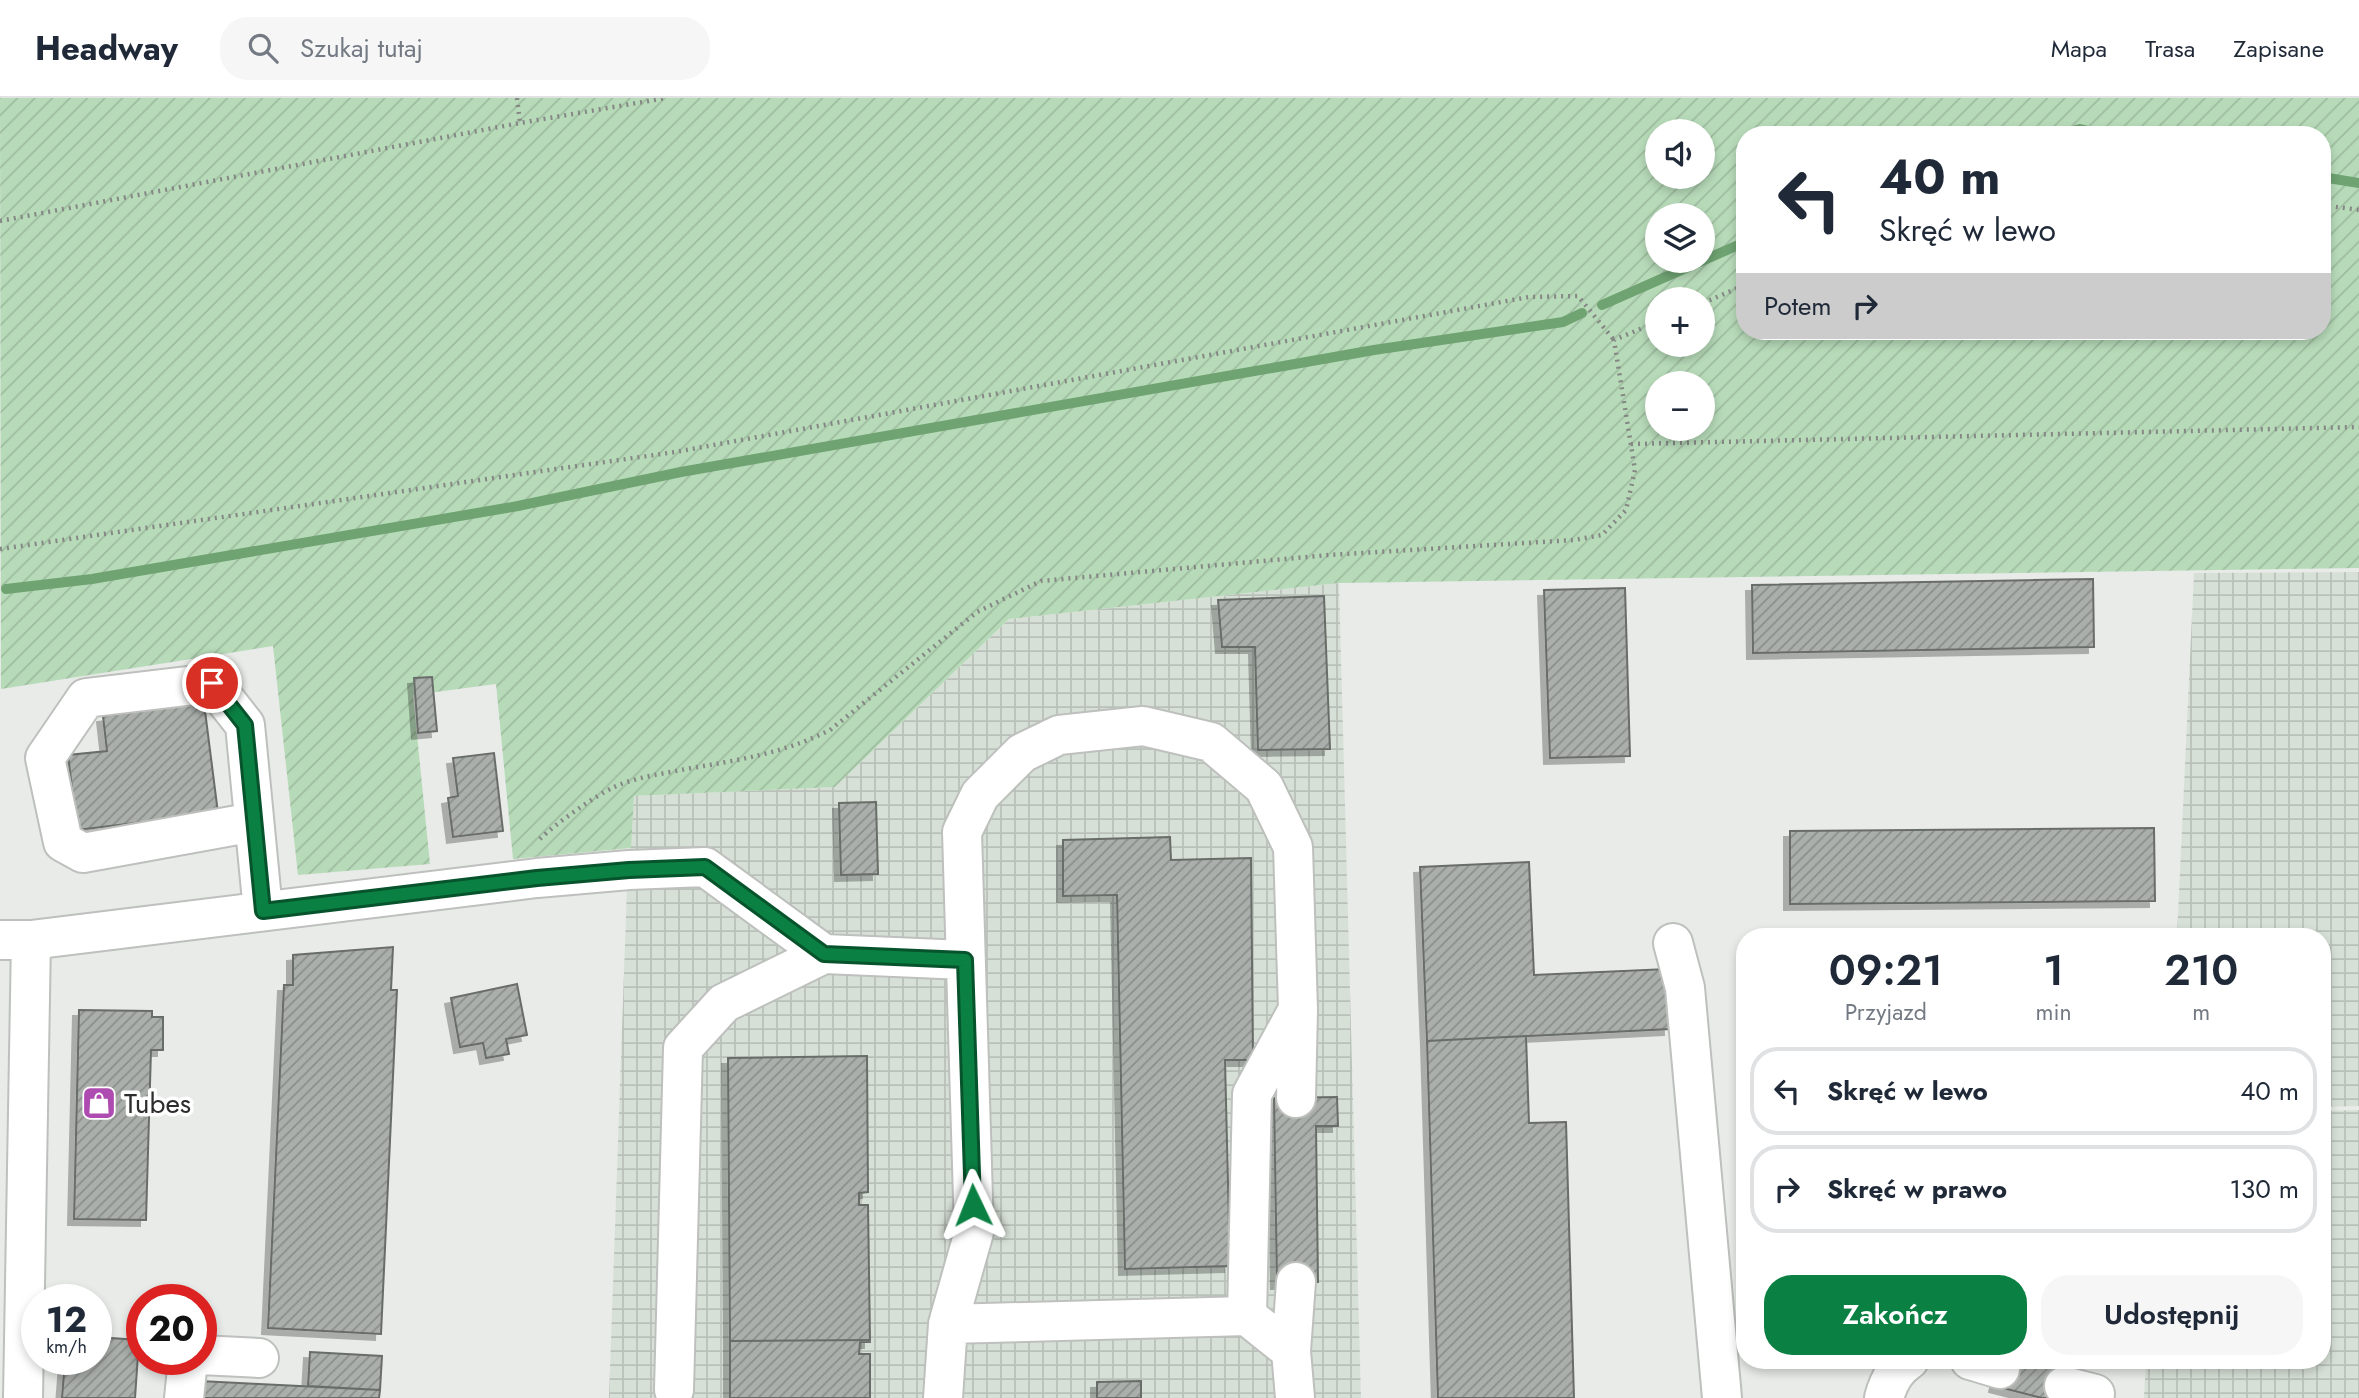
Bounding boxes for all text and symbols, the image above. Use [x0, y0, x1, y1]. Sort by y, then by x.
search box [220, 17, 710, 80]
text: Headway [35, 25, 178, 72]
icon: search [244, 29, 282, 67]
text: Szukaj tutaj [300, 29, 423, 67]
text: Mapa [2051, 31, 2107, 66]
text: Trasa [2145, 31, 2195, 66]
text: Zapisane [2233, 31, 2324, 66]
map controls [1645, 119, 1715, 441]
button: sound [1645, 119, 1715, 189]
text: 40 m [1879, 142, 2001, 212]
icon: left [1764, 154, 1855, 245]
button: layers [1645, 203, 1715, 273]
text: Skręć w lewo [1879, 207, 2056, 253]
button: + [1645, 287, 1715, 357]
text: Potem [1764, 287, 1832, 325]
icon: right [1846, 287, 1884, 325]
button: − [1645, 371, 1715, 441]
pin [182, 653, 242, 713]
icon: arrive [193, 664, 231, 702]
text: 09:21 [1829, 940, 1943, 1001]
text: 1 [2043, 940, 2064, 1001]
text: 210 [2164, 940, 2238, 1001]
text: Przyjazd [1845, 995, 1927, 1029]
text: min [2036, 995, 2072, 1029]
text: m [2192, 995, 2210, 1029]
icon: left [1768, 1072, 1806, 1110]
text: Skręć w lewo [1827, 1072, 1988, 1110]
text: 40 m [2240, 1072, 2299, 1110]
place label: Tubes [124, 1083, 191, 1124]
shop icon: Tubes [80, 1084, 118, 1122]
position arrow [936, 1168, 1010, 1242]
icon: right [1768, 1170, 1806, 1208]
text: Skręć w prawo [1827, 1170, 2007, 1208]
text: 130 m [2229, 1170, 2299, 1208]
button: Zakończ [1764, 1275, 2027, 1355]
button: Udostępnij [2041, 1275, 2303, 1355]
speed limit sign: 20 [126, 1284, 217, 1375]
text: 12 [46, 1295, 87, 1345]
text: km/h [46, 1334, 87, 1360]

